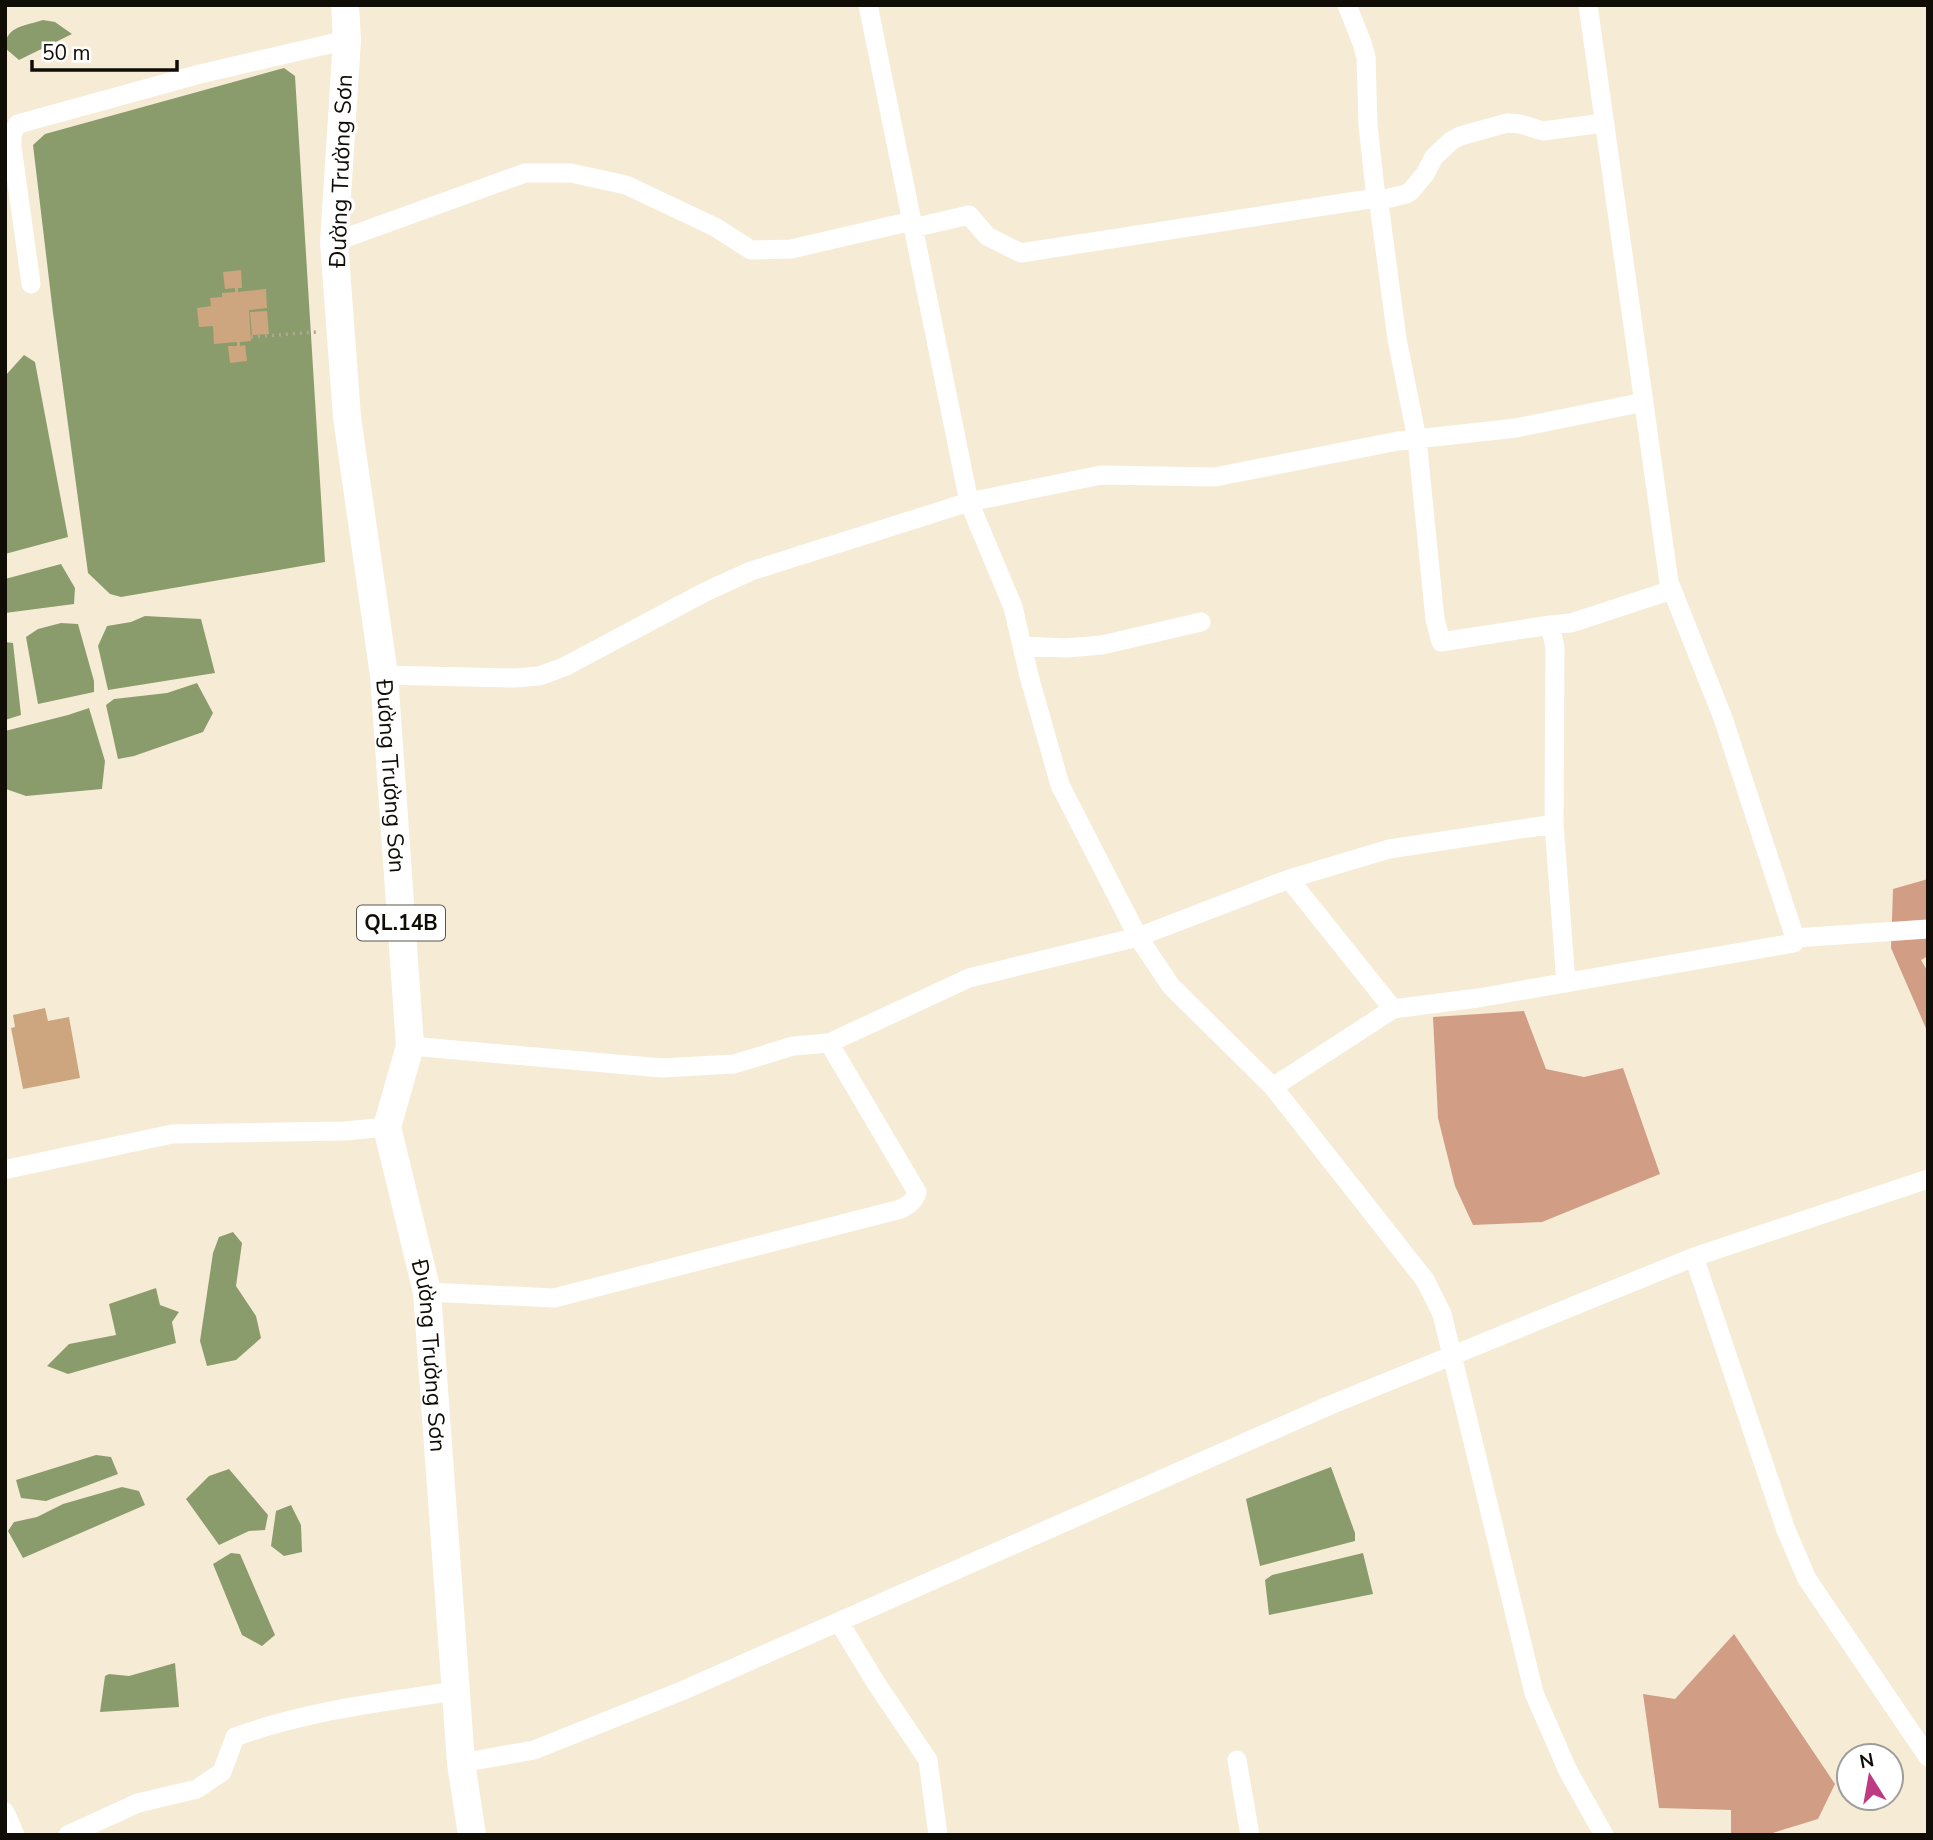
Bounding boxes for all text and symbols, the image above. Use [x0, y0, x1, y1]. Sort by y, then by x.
scale bar [32, 28, 177, 72]
text: 50 m [42, 39, 91, 67]
street label: Đường Trường Sơn [322, 74, 360, 269]
street label: Đường Trường Sơn [369, 677, 413, 874]
road number: QL.14B [357, 906, 445, 940]
street label: Đường Trường Sơn [404, 1255, 454, 1453]
north arrow [1835, 1742, 1905, 1812]
text: N [1857, 1747, 1876, 1775]

